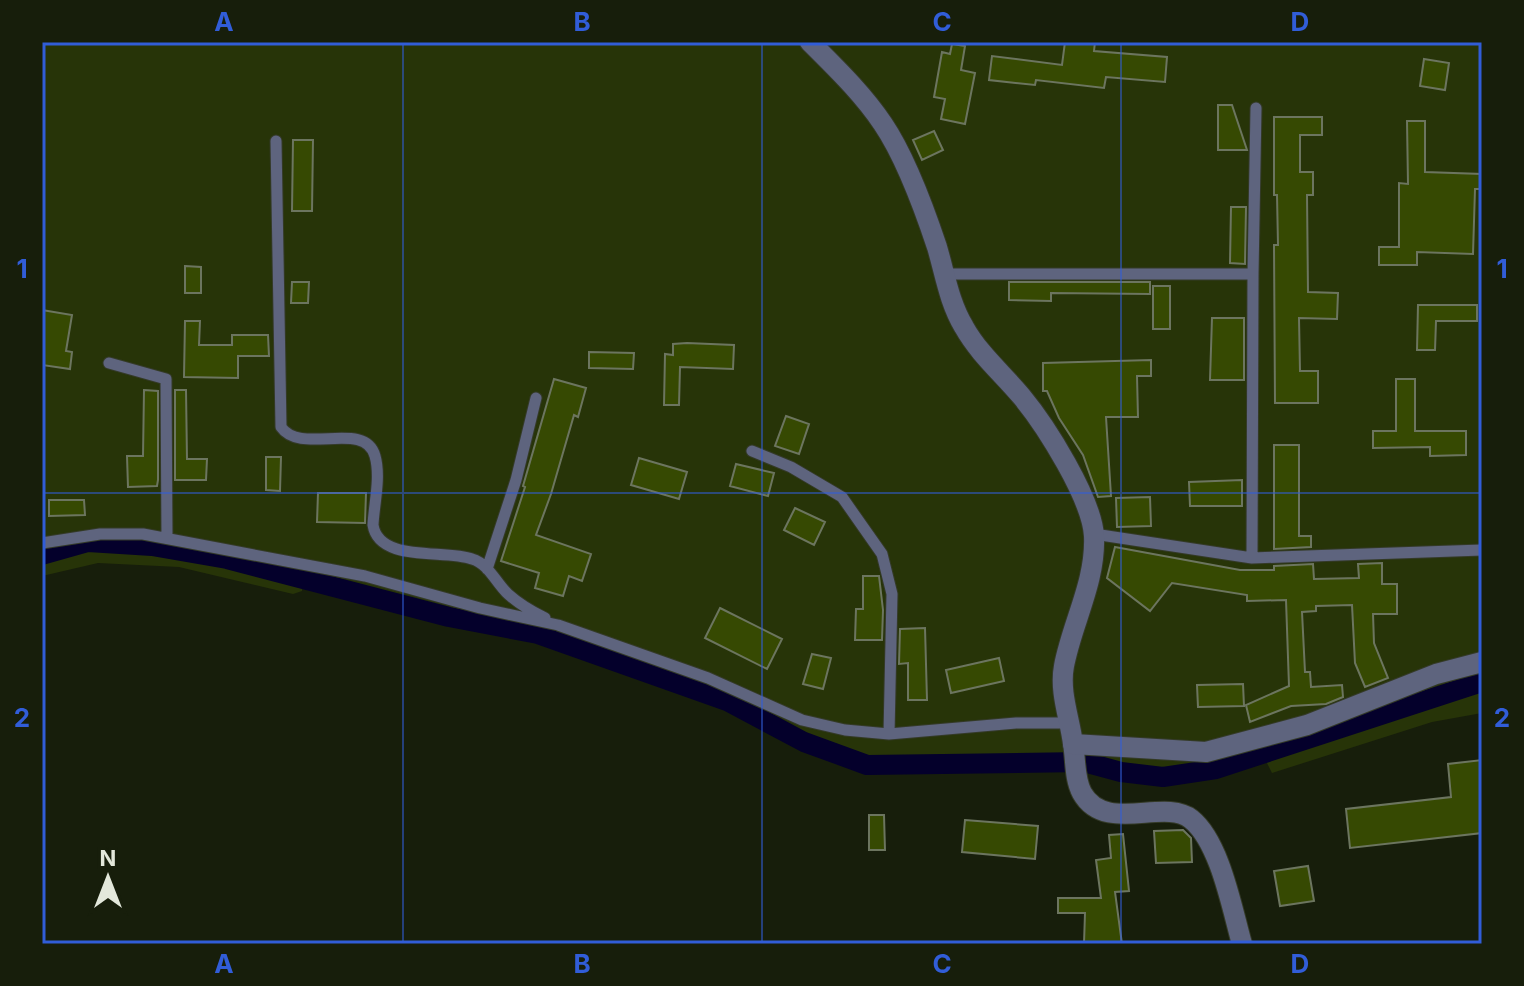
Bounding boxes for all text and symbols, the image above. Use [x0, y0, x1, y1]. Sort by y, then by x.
text: A [214, 6, 234, 37]
text: B [573, 6, 591, 37]
text: C [932, 6, 952, 37]
text: D [1291, 6, 1309, 37]
text: 1 [16, 253, 28, 284]
text: 1 [1496, 253, 1508, 284]
text: 2 [14, 702, 30, 733]
text: 2 [1494, 702, 1510, 733]
north arrow [68, 838, 148, 918]
text: N [100, 845, 116, 871]
text: A [214, 948, 234, 979]
text: B [573, 948, 591, 979]
text: C [932, 948, 952, 979]
text: D [1291, 948, 1309, 979]

